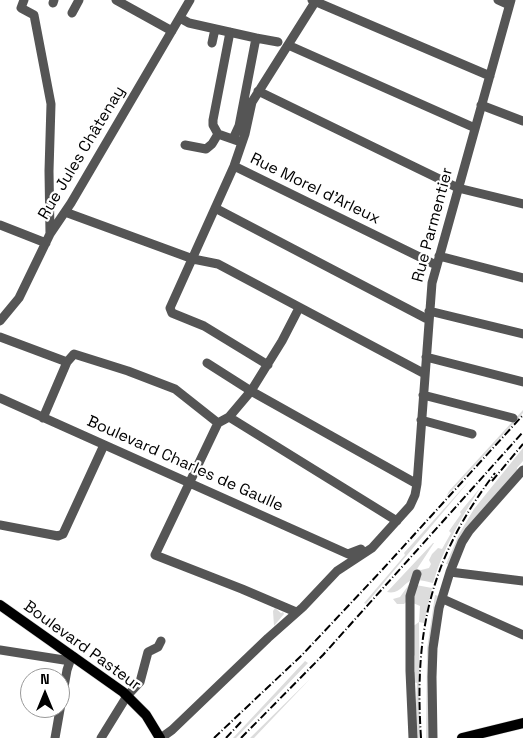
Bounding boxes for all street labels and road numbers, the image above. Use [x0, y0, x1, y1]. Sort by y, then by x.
street label: Rue Jules Châtenay [35, 83, 129, 223]
street label: Rue Morel d'Arleux [247, 149, 383, 229]
street label: Rue Parmentier [408, 166, 458, 284]
street label: Boulevard Charles de Gaulle [84, 412, 286, 516]
street label: Boulevard Pasteur [20, 597, 144, 695]

